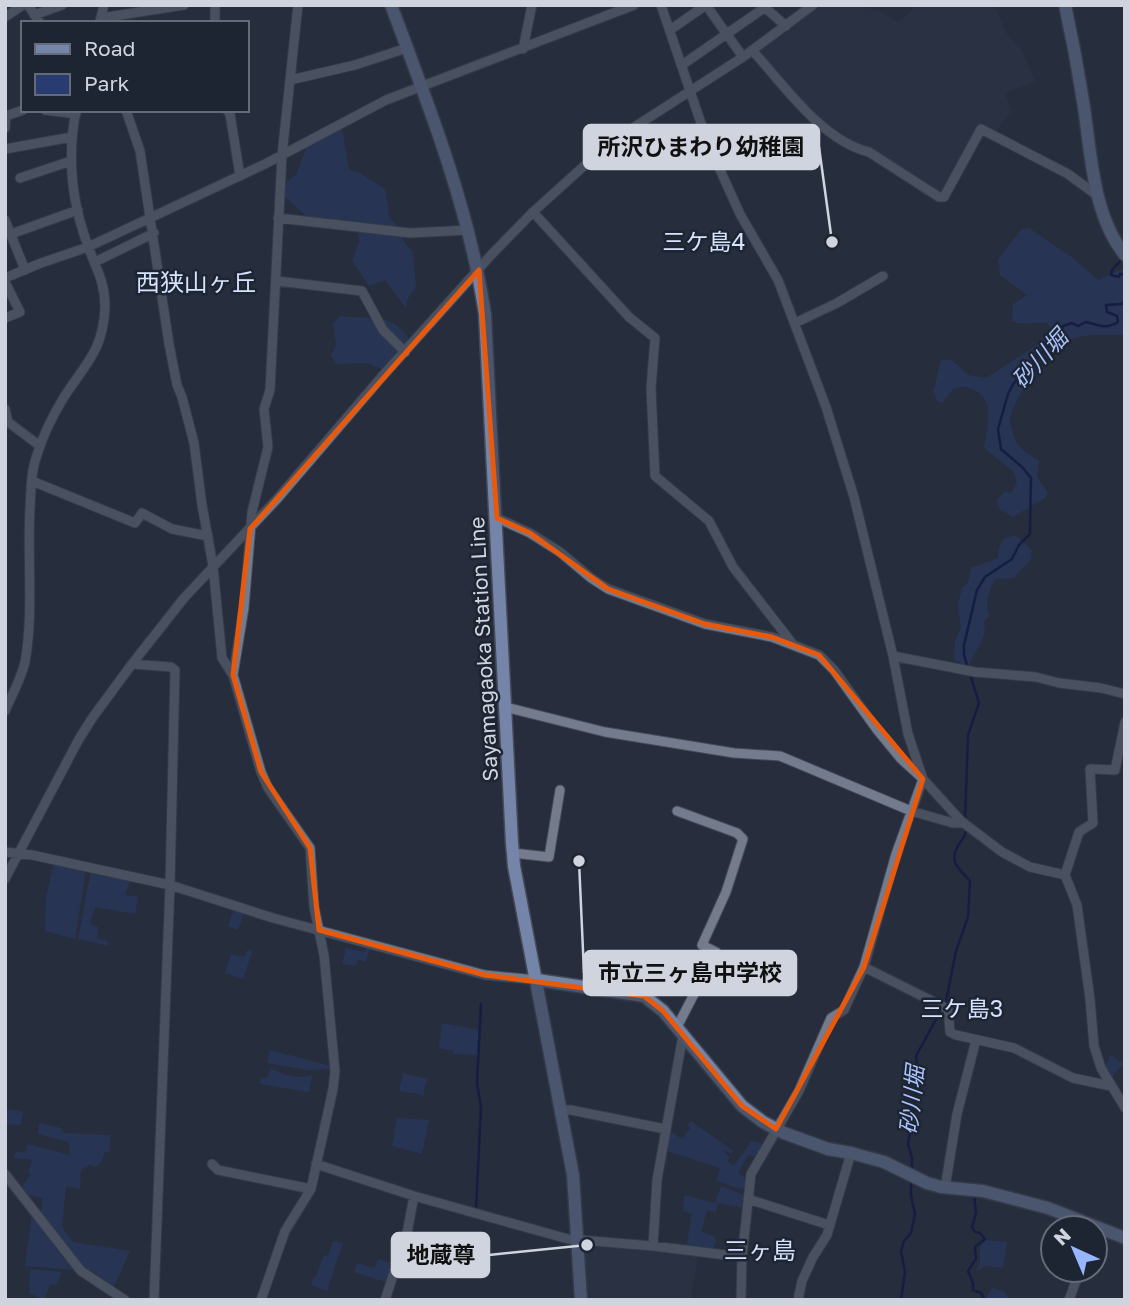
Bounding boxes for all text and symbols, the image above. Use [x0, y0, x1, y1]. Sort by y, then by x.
legend [21, 21, 248, 112]
text: Road [84, 35, 135, 61]
text: Park [84, 70, 130, 96]
callout: 所沢ひまわり幼稚園 [584, 125, 819, 169]
text: 所沢ひまわり幼稚園 [598, 132, 805, 160]
district label: 三ケ島4 [662, 227, 746, 255]
district label: 西狭山ヶ丘 [136, 267, 256, 296]
water label: 砂川堀 [1006, 321, 1075, 393]
street label: Sayamagaoka Station Line [463, 516, 503, 782]
callout: 市立三ヶ島中学校 [584, 951, 796, 995]
text: 市立三ヶ島中学校 [598, 958, 782, 986]
district label: 三ケ島3 [921, 994, 1003, 1022]
water label: 砂川堀 [893, 1061, 929, 1136]
north arrow [1039, 1214, 1109, 1284]
text: N [1049, 1223, 1075, 1250]
callout: 地蔵尊 [392, 1233, 489, 1277]
district label: 三ヶ島 [724, 1235, 796, 1264]
text: 地蔵尊 [407, 1240, 476, 1268]

